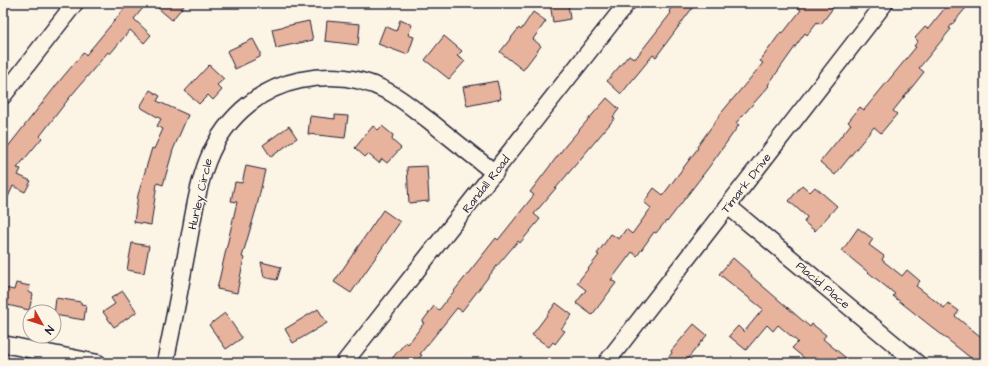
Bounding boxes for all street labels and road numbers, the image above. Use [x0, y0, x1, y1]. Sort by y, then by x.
street label: Timark Drive [717, 149, 776, 217]
street label: Randall Road [458, 152, 514, 217]
street label: Hurley Circle [184, 156, 218, 232]
street label: Placid Place [792, 258, 854, 313]

